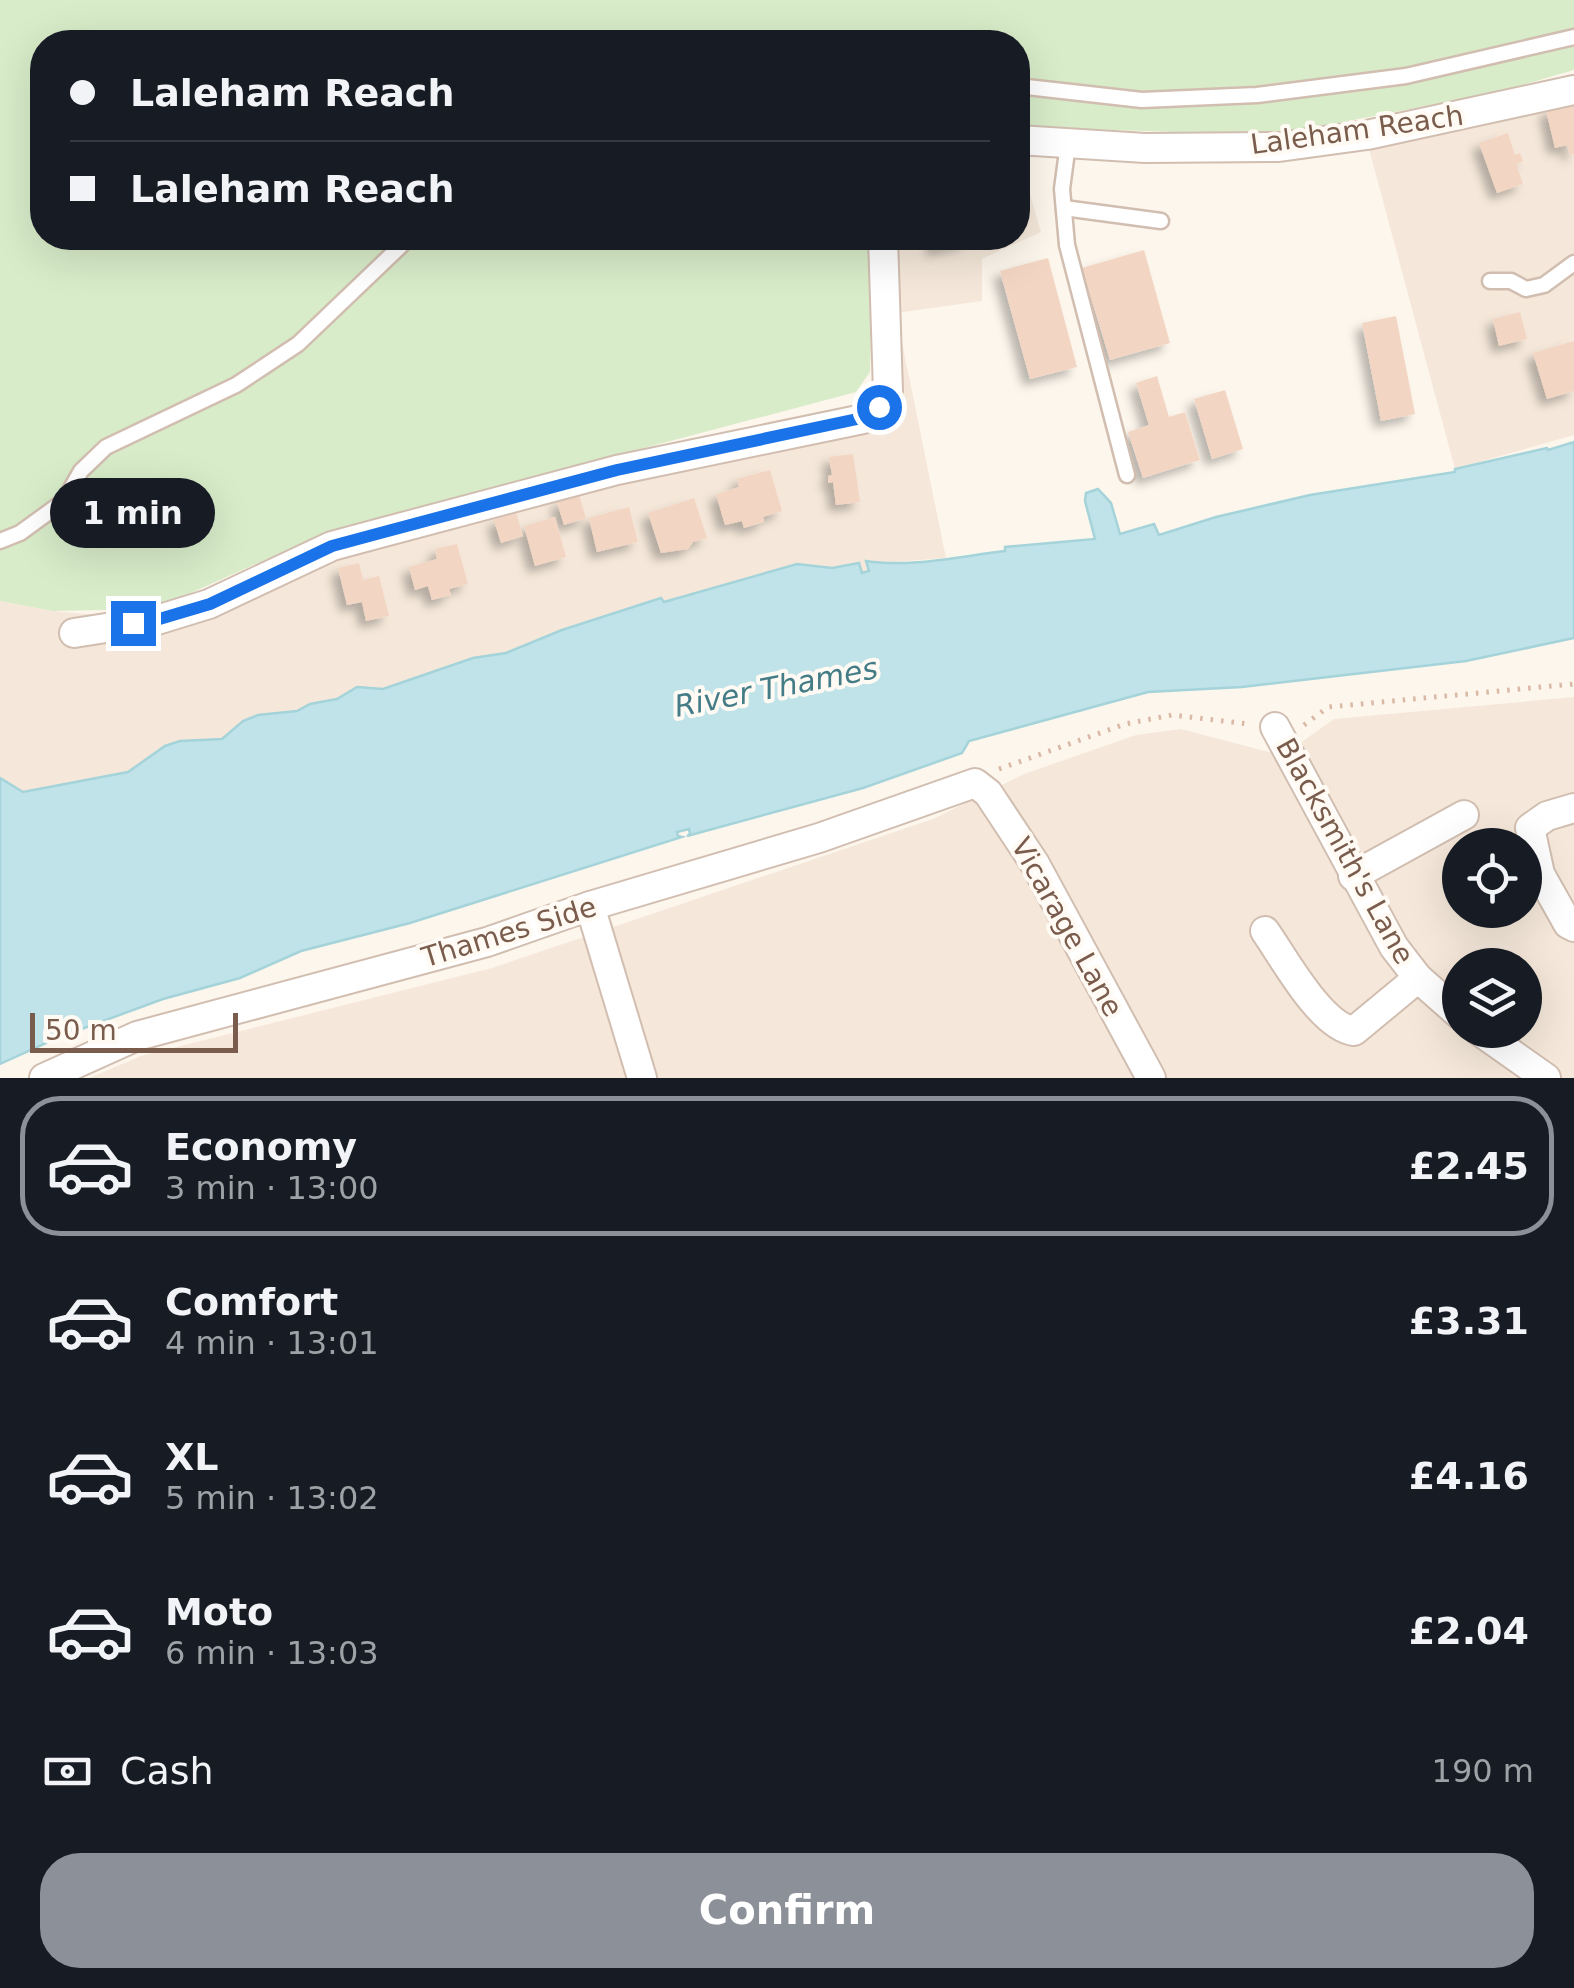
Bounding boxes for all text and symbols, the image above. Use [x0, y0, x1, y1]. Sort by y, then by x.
text: Laleham Reach [130, 71, 454, 115]
street label: Laleham Reach [1248, 99, 1466, 161]
text: Laleham Reach [130, 167, 454, 211]
route start [857, 385, 902, 430]
callout: 1 min [51, 478, 216, 548]
text: 1 min [82, 494, 183, 532]
route end [111, 601, 156, 646]
water label: River Thames [671, 650, 881, 724]
street label: Blacksmith's Lane [1269, 732, 1421, 970]
map controls [1442, 828, 1542, 1048]
button: locate [1442, 828, 1542, 928]
street label: Vicarage Lane [1004, 832, 1130, 1022]
street label: Thames Side [417, 890, 600, 974]
button: layers [1442, 948, 1542, 1048]
scale bar [30, 1008, 238, 1052]
text: 50 m [45, 1014, 117, 1047]
icon: car [45, 1121, 135, 1211]
text: Economy [165, 1125, 357, 1169]
text: £2.45 [1409, 1144, 1529, 1188]
text: 3 min · 13:00 [165, 1169, 379, 1207]
icon: car [45, 1276, 135, 1366]
text: Comfort [165, 1280, 338, 1324]
text: £3.31 [1409, 1299, 1529, 1343]
text: 4 min · 13:01 [165, 1324, 379, 1362]
icon: car [45, 1431, 135, 1521]
text: XL [165, 1435, 219, 1479]
text: £4.16 [1409, 1454, 1529, 1498]
text: 5 min · 13:02 [165, 1479, 379, 1517]
icon: car [45, 1586, 135, 1676]
text: Moto [165, 1590, 273, 1634]
text: £2.04 [1409, 1609, 1529, 1653]
text: 6 min · 13:03 [165, 1634, 379, 1672]
icon: cash [40, 1744, 95, 1799]
text: Cash [120, 1749, 214, 1793]
text: 190 m [1432, 1752, 1534, 1790]
button: Confirm [40, 1853, 1534, 1968]

